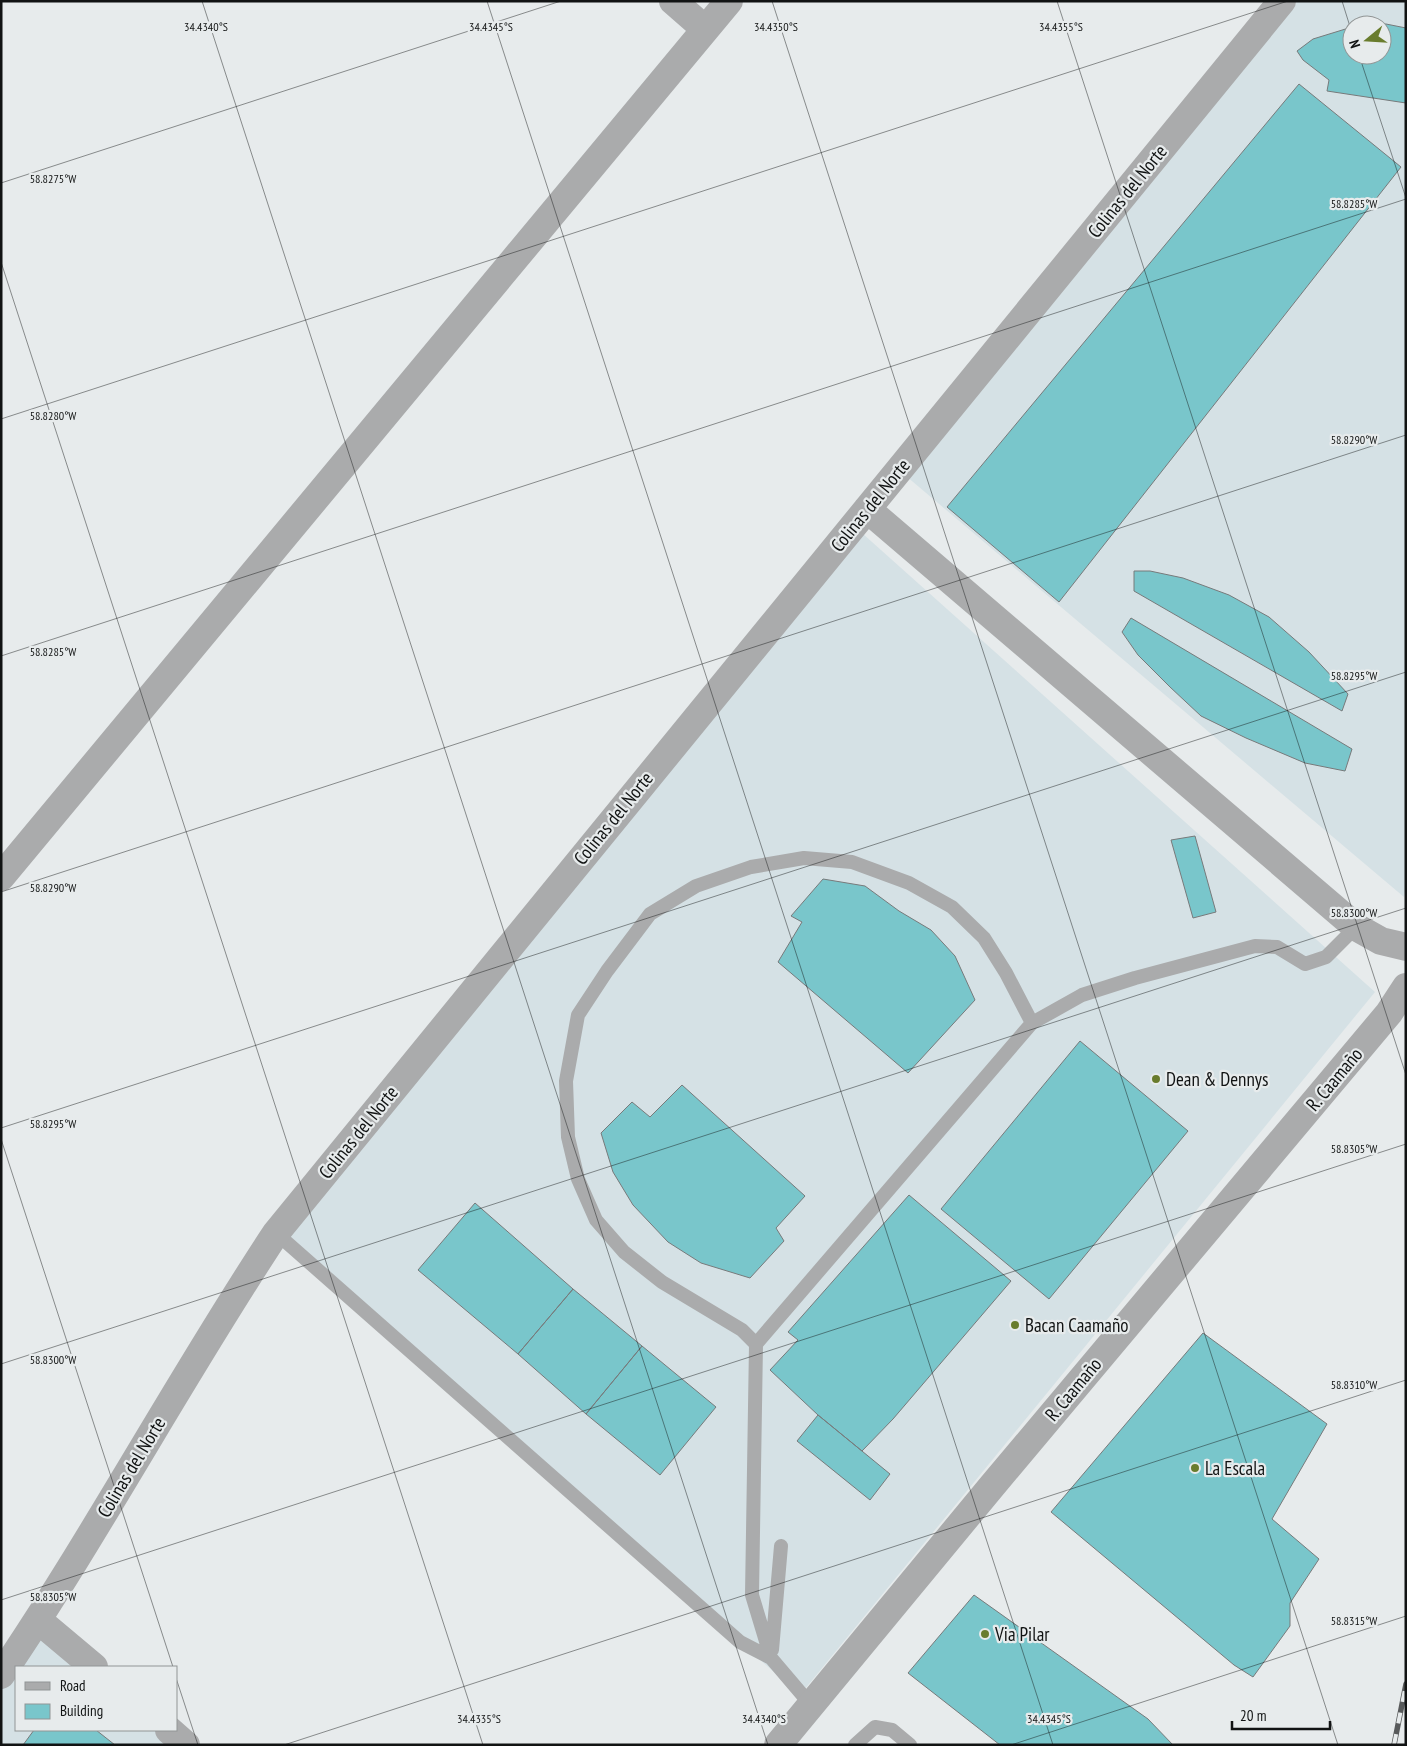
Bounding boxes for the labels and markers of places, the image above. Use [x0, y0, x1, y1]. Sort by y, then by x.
place label: Dean & Dennys [1166, 1067, 1268, 1091]
marker: Dean & Dennys [1150, 1073, 1162, 1085]
place label: Bacan Caamaño [1025, 1313, 1128, 1337]
marker: Bacan Caamaño [1009, 1319, 1021, 1331]
place label: La Escala [1205, 1456, 1265, 1480]
marker: La Escala [1189, 1462, 1201, 1474]
place label: Via Pilar [994, 1622, 1050, 1646]
marker: Via Pilar [979, 1628, 991, 1640]

